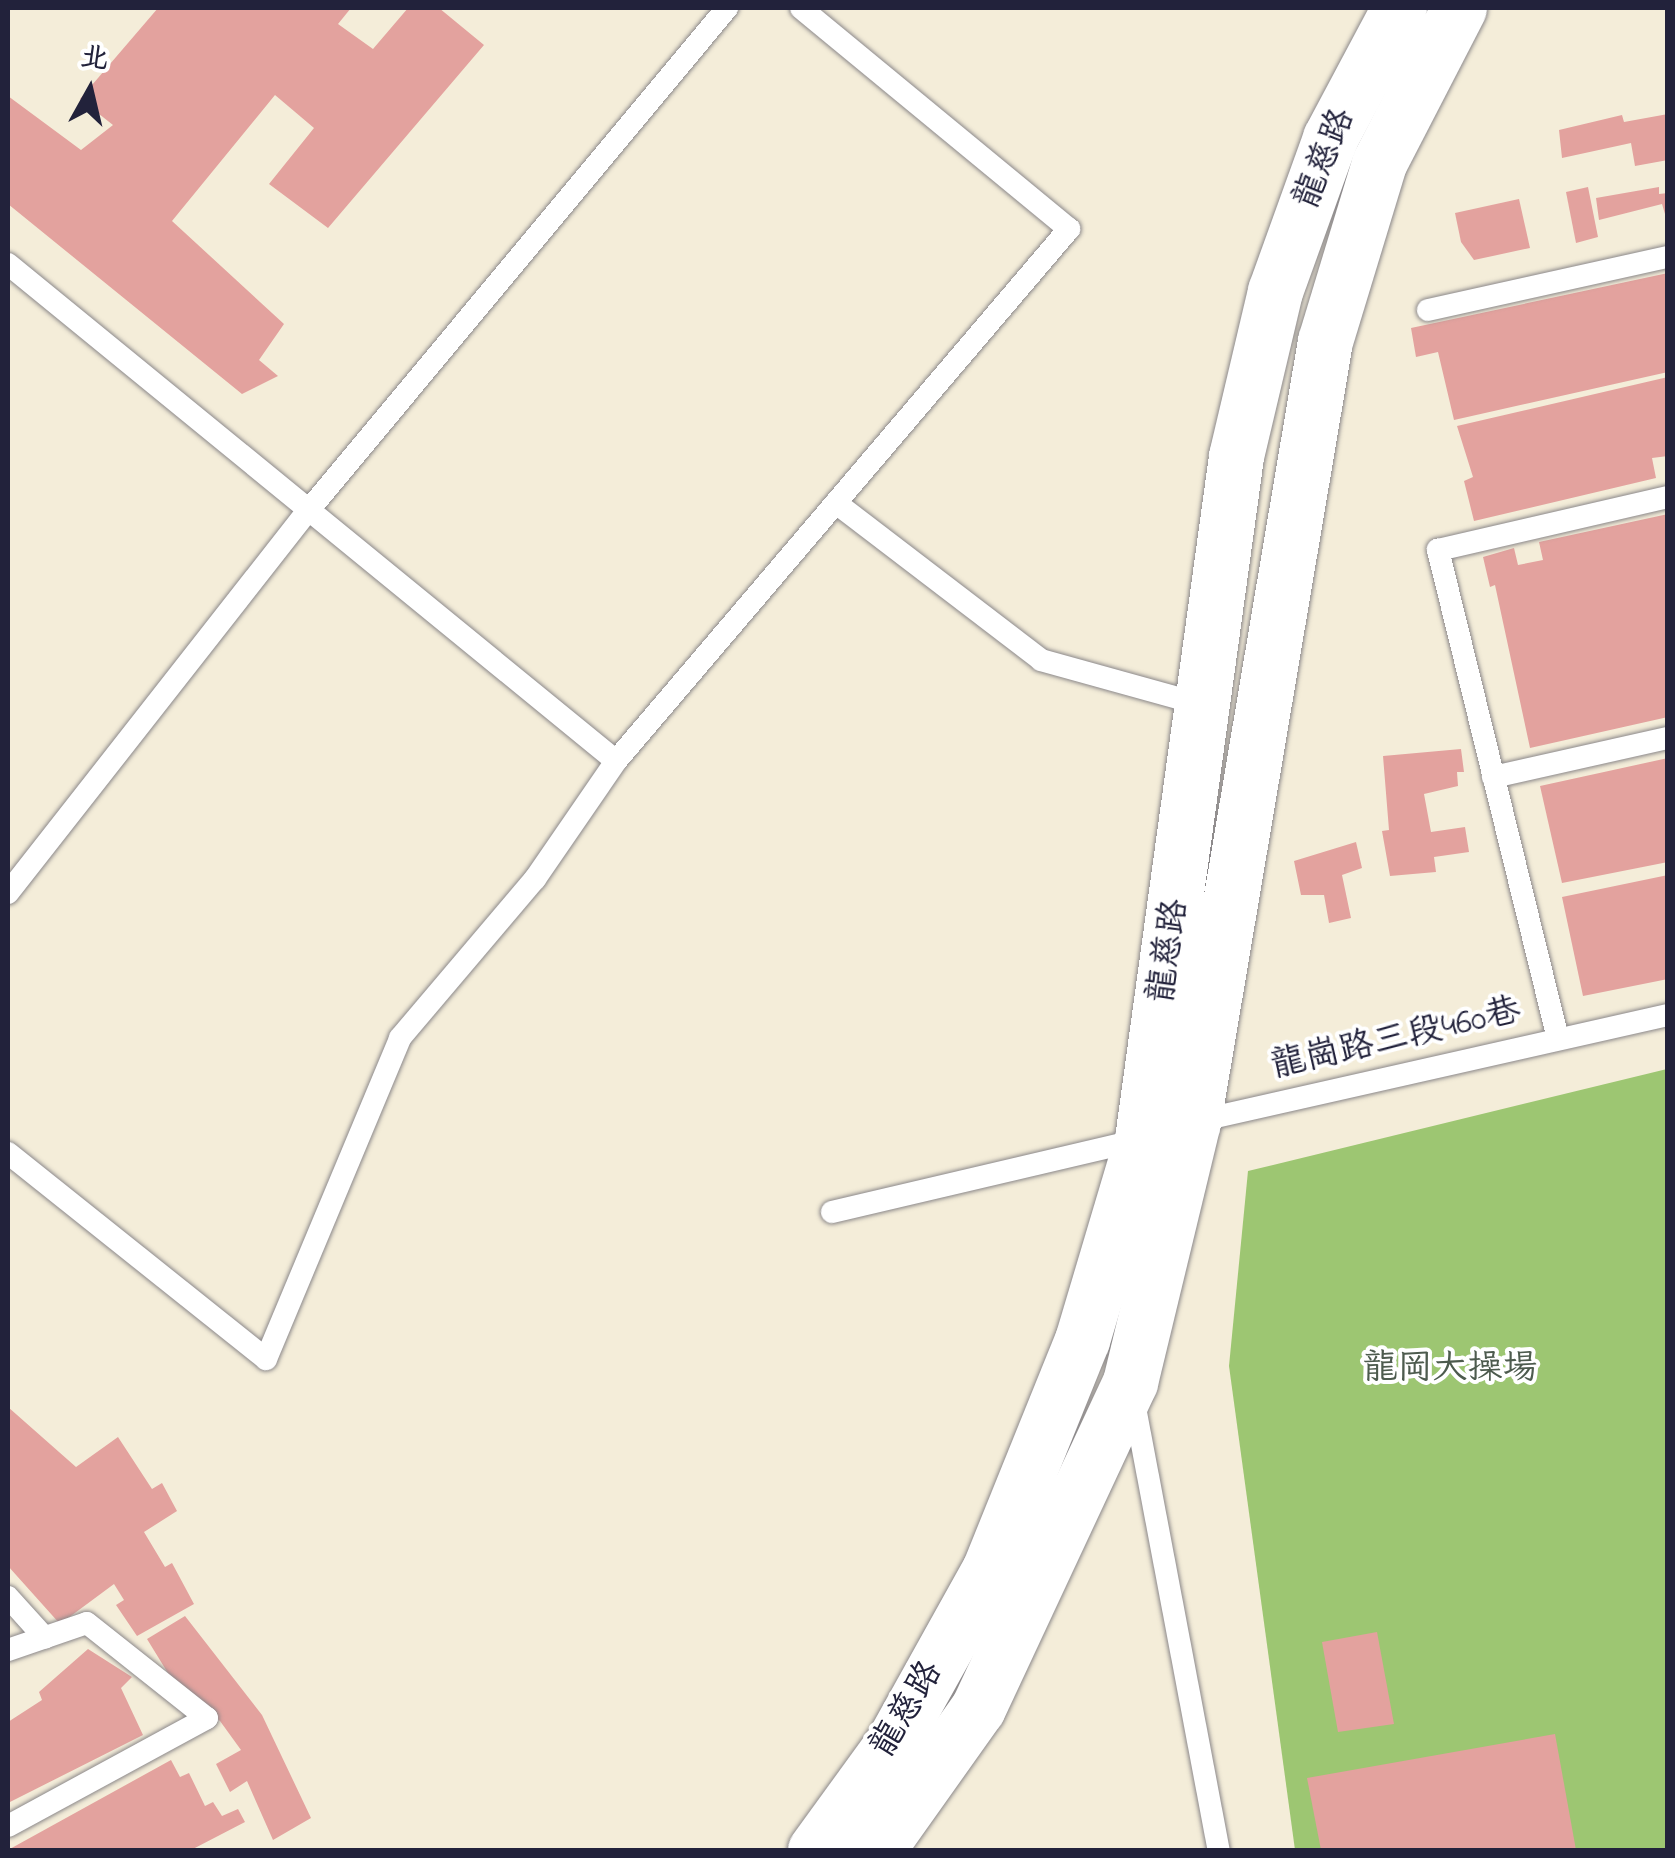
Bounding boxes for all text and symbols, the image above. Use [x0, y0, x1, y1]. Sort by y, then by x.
text: 北 [78, 38, 111, 82]
north arrow [40, 40, 140, 140]
street label: 龍慈路 [1287, 102, 1365, 216]
street label: 龍慈路 [1142, 896, 1198, 1006]
street label: 龍崗路三段460巷 [1267, 991, 1525, 1089]
park label: 龍岡大操場 [1363, 1349, 1537, 1391]
street label: 龍慈路 [863, 1654, 953, 1766]

